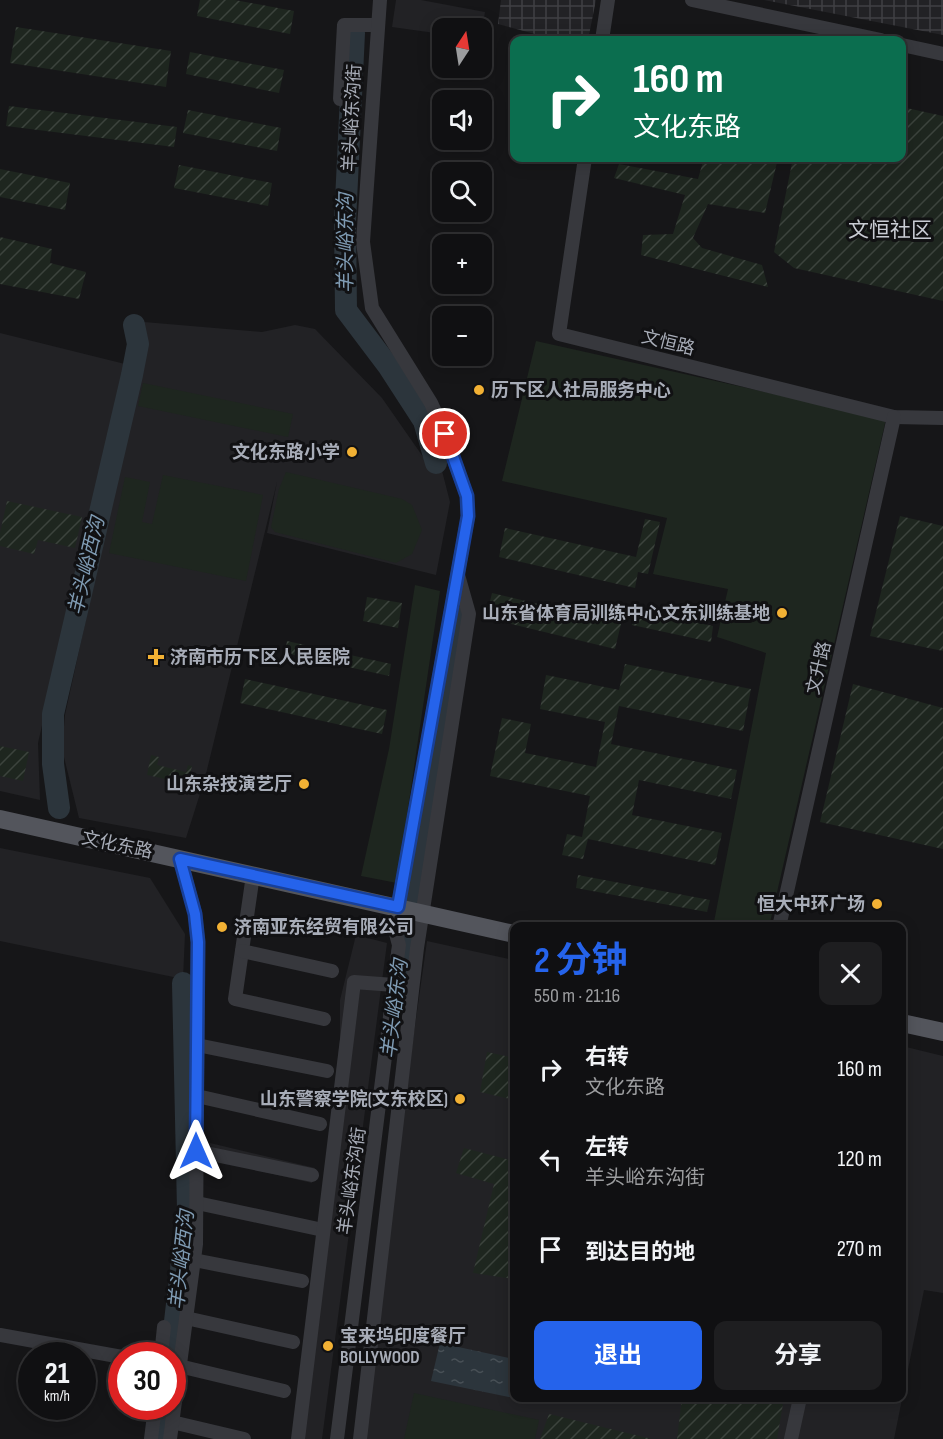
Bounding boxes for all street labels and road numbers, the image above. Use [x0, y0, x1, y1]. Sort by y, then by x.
street label: 羊头峪东沟街 [339, 64, 365, 172]
street label: 文恒路 [639, 326, 697, 360]
street label: 文升路 [803, 639, 835, 697]
street label: 文化东路 [80, 827, 154, 863]
street label: 羊头峪东沟街 [334, 1126, 370, 1236]

